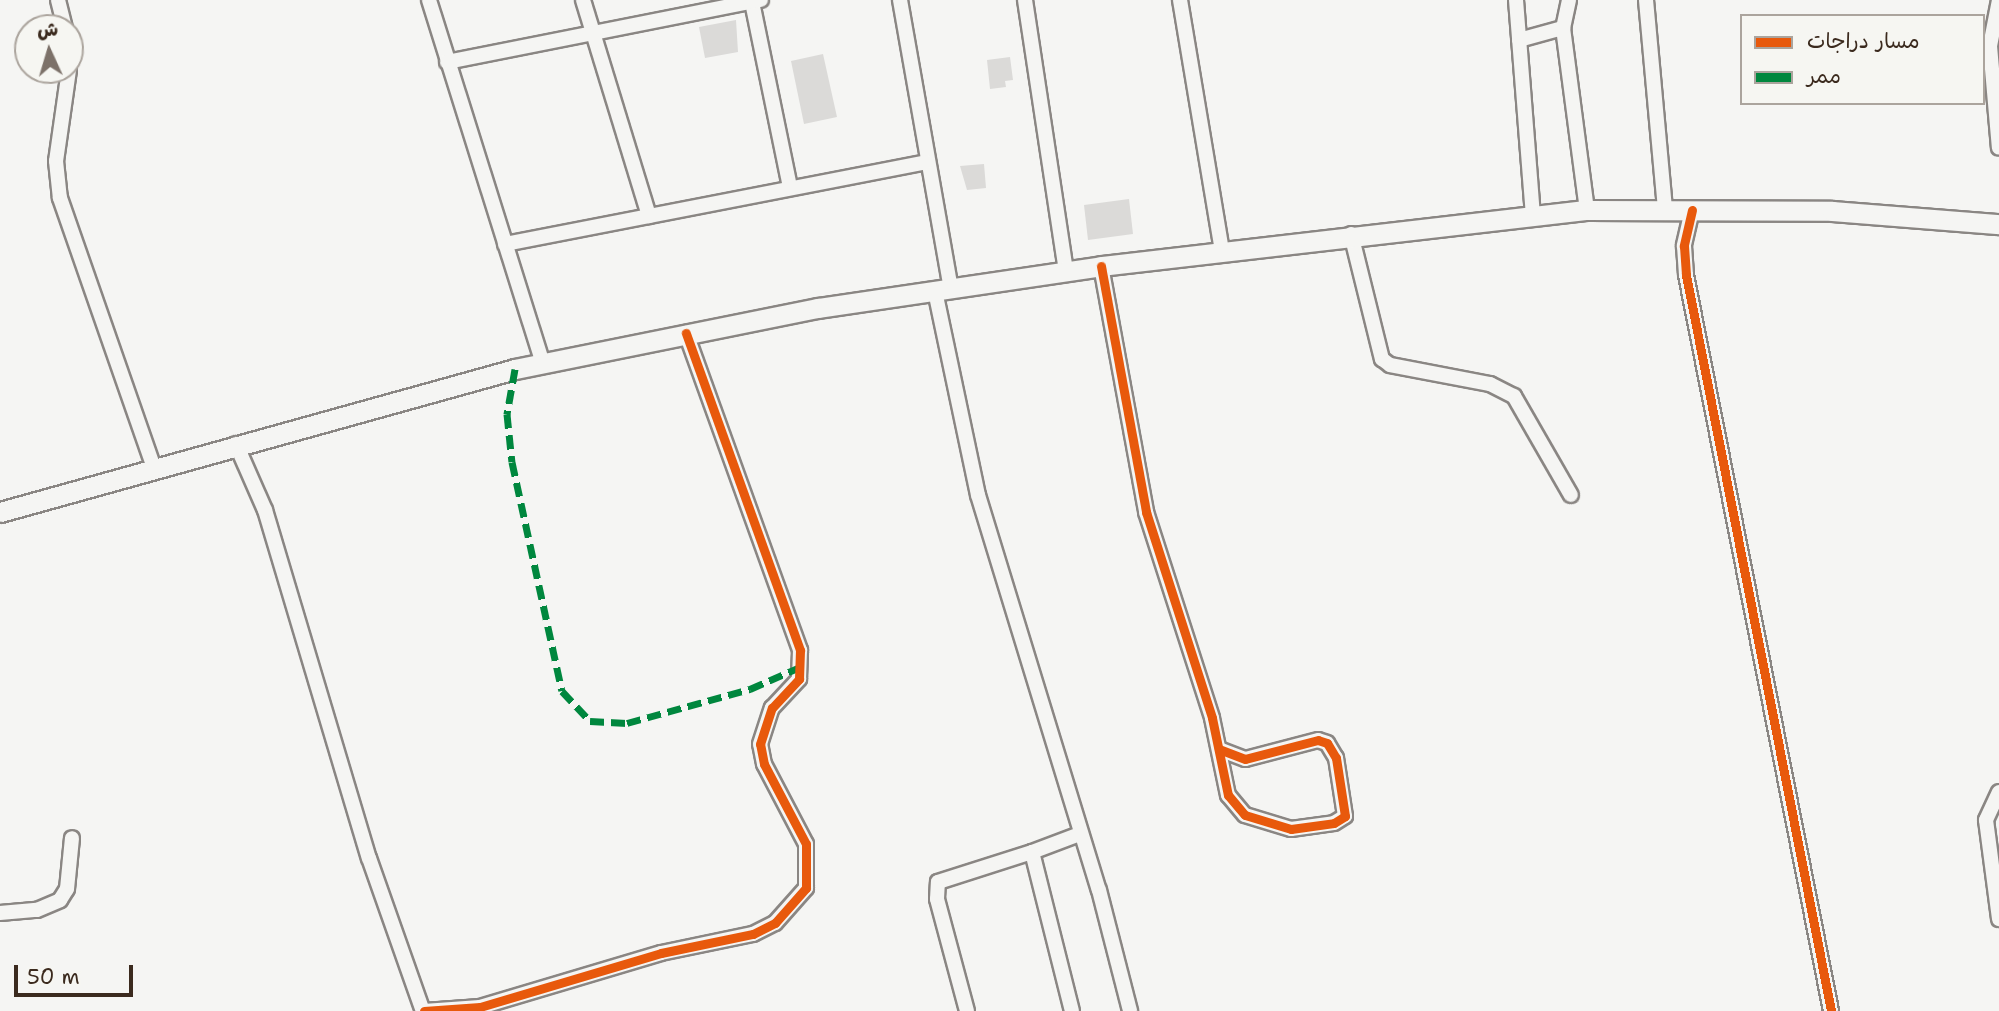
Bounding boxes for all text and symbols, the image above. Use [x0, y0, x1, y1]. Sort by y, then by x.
north arrow [14, 14, 84, 84]
legend [1740, 14, 1985, 105]
text: ش [36, 16, 59, 43]
text: مسار دراجات [1807, 27, 1920, 55]
text: ممر [1807, 62, 1841, 90]
scale bar [18, 951, 136, 995]
text: 50 m [27, 963, 80, 991]

